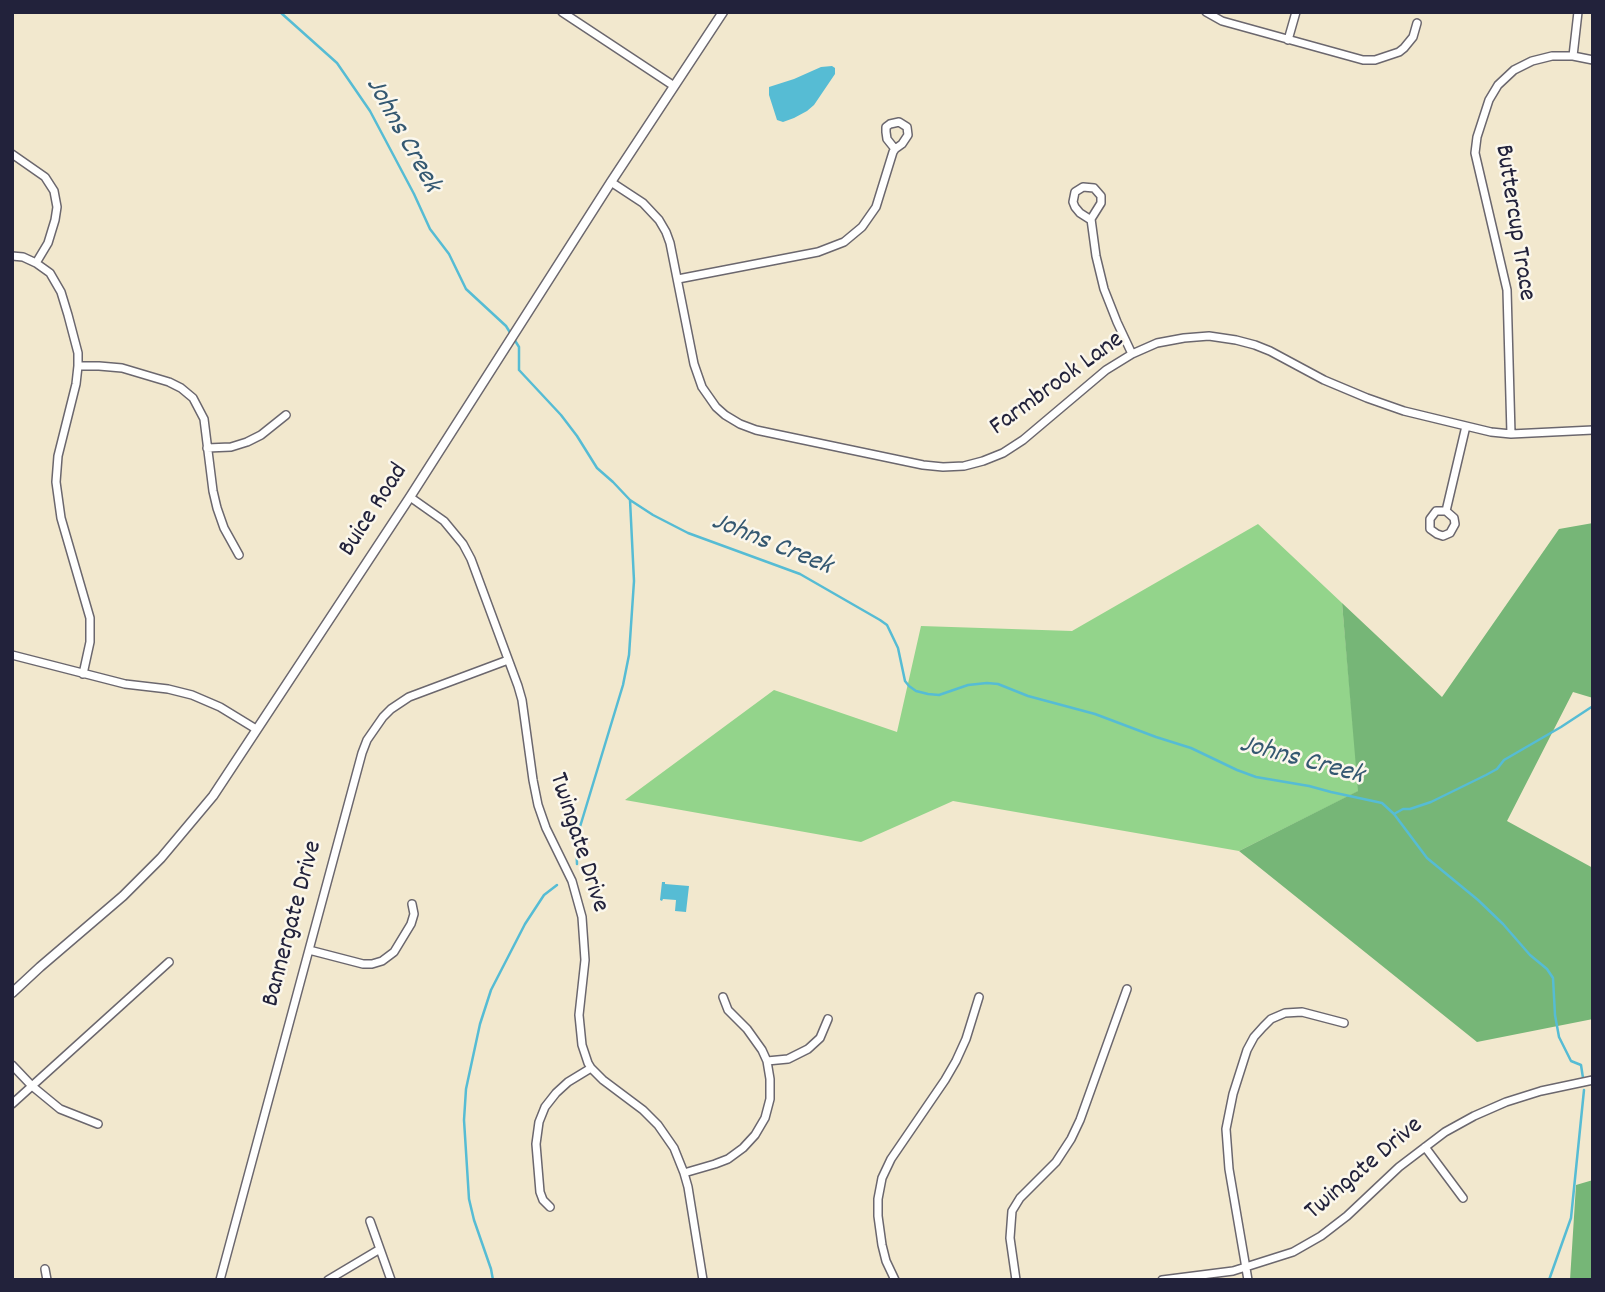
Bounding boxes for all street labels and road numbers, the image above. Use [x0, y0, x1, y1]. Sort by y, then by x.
street label: Buttercup Trace [1485, 143, 1541, 303]
street label: Farmbrook Lane [985, 326, 1131, 444]
street label: Buice Road [333, 459, 417, 563]
street label: Twingate Drive [540, 769, 614, 917]
street label: Bannergate Drive [257, 838, 331, 1010]
street label: Twingate Drive [1300, 1112, 1430, 1228]

